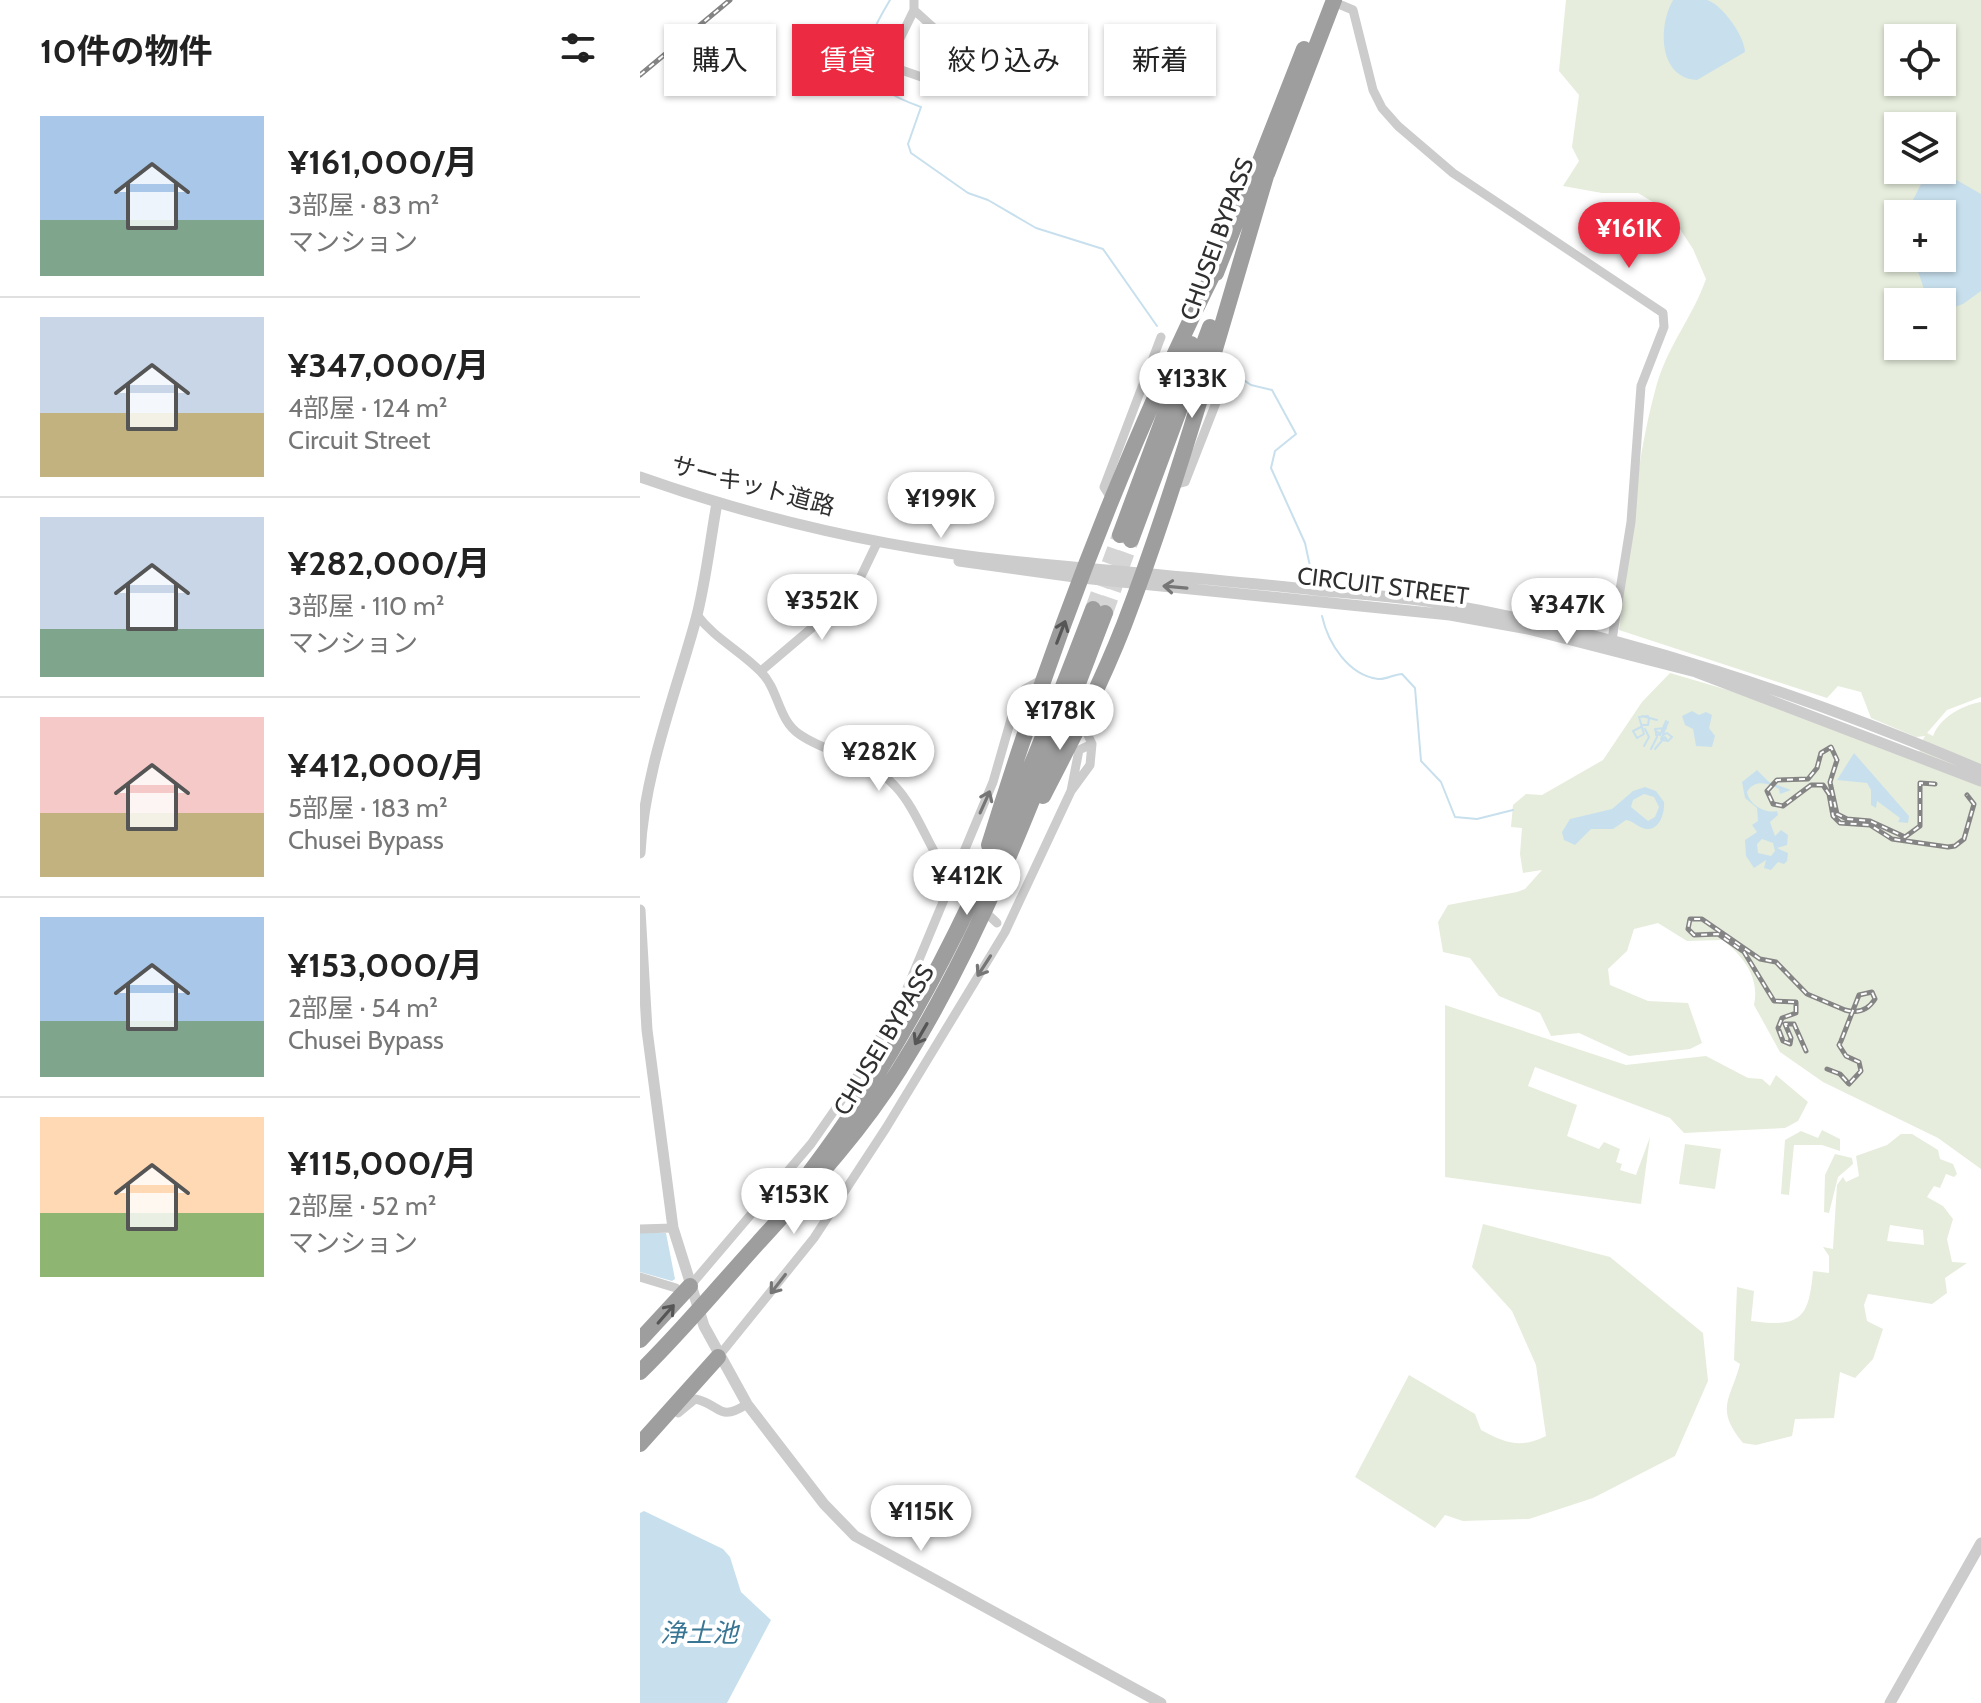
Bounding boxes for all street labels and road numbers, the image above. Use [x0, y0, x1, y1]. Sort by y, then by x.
street label: CHUSEI BYPASS [1174, 154, 1259, 324]
street label: サーキット道路 [668, 450, 838, 521]
street label: CIRCUIT STREET [1296, 561, 1471, 610]
street label: CHUSEI BYPASS [827, 959, 940, 1120]

